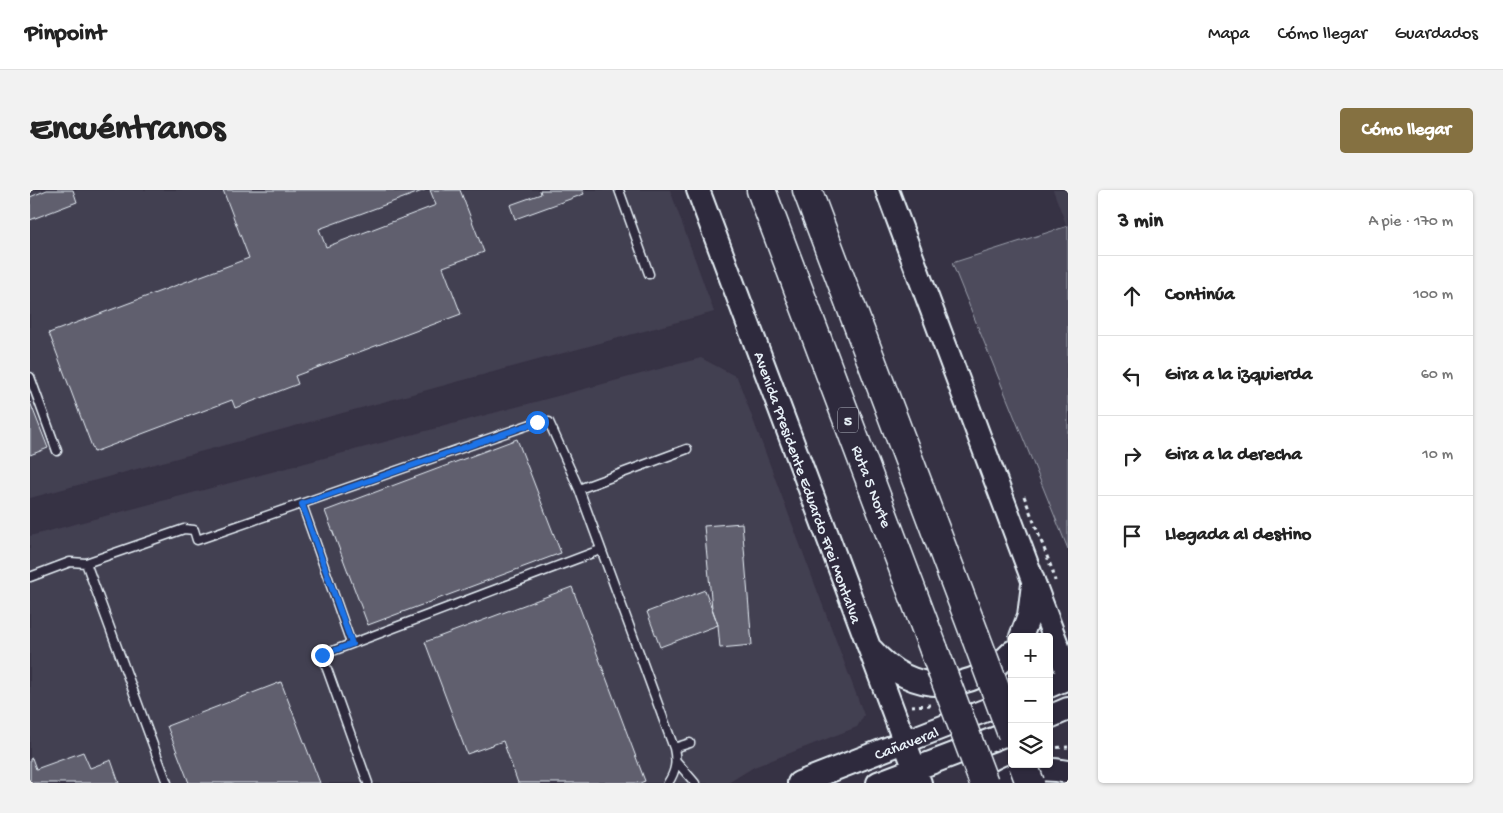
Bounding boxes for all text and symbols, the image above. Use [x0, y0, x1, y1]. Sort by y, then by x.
text: Pinpoint [25, 20, 106, 49]
text: Mapa [1208, 24, 1249, 45]
text: Cómo llegar [1277, 24, 1367, 45]
text: Guardados [1395, 24, 1478, 45]
button: Cómo llegar [1340, 108, 1473, 153]
text: Encuéntranos [30, 110, 225, 151]
text: 3 min [1118, 210, 1163, 235]
text: A pie · 170 m [1369, 213, 1453, 232]
icon: ahead [1118, 282, 1146, 310]
text: Continúa [1165, 284, 1235, 307]
text: 100 m [1413, 286, 1453, 305]
street label: Avenida Presidente Eduardo Frei Montalva [748, 350, 864, 628]
icon: left [1118, 362, 1146, 390]
text: Gira a la izquierda [1165, 364, 1312, 387]
text: 60 m [1421, 366, 1453, 385]
road number: 5 [838, 408, 858, 432]
route start [526, 411, 549, 434]
icon: right [1118, 442, 1146, 470]
street label: Ruta 5 Norte [845, 443, 894, 532]
text: Gira a la derecha [1165, 444, 1302, 467]
text: 10 m [1422, 446, 1453, 465]
icon: arrive [1118, 522, 1146, 550]
text: Llegada al destino [1165, 524, 1311, 547]
map controls [1008, 633, 1053, 768]
button: + [1008, 633, 1053, 678]
route end [311, 644, 334, 667]
button: − [1008, 678, 1053, 723]
button: layers [1008, 723, 1053, 768]
street label: Cañaveral [872, 724, 942, 766]

